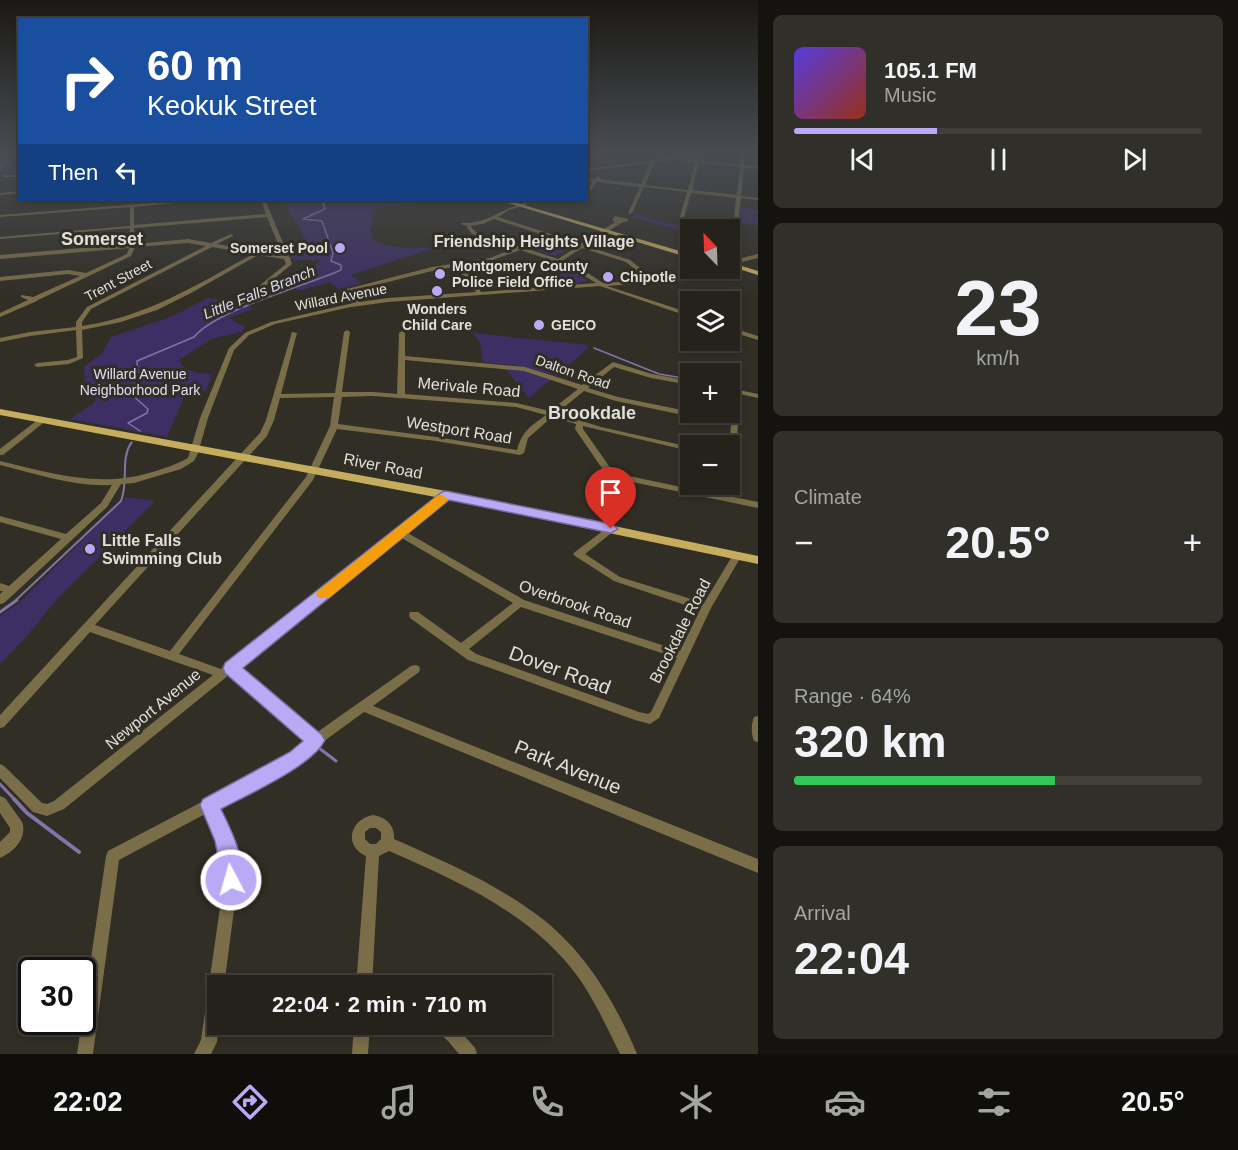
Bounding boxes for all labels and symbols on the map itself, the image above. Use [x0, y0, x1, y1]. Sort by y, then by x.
north arrow [680, 219, 740, 279]
district label: Somerset [61, 229, 143, 249]
district label: Friendship Heights Village [434, 233, 634, 250]
place label: Somerset Pool [230, 240, 328, 256]
marker: Somerset Pool [333, 241, 347, 255]
street label: Trent Street [82, 256, 154, 304]
place label: Montgomery County Police Field Office [452, 258, 588, 290]
water label: Little Falls Branch [201, 262, 317, 322]
marker: Montgomery County Police Field Office [433, 267, 447, 281]
place label: Chipotle [620, 269, 676, 285]
marker: Chipotle [601, 270, 615, 284]
street label: Willard Avenue [294, 280, 388, 314]
marker: Wonders Child Care [430, 284, 444, 298]
place label: Wonders Child Care [402, 301, 472, 333]
place label: GEICO [551, 317, 596, 333]
marker: GEICO [532, 318, 546, 332]
street label: Dalton Road [534, 352, 612, 392]
park label: Willard Avenue Neighborhood Park [80, 366, 201, 398]
street label: Merivale Road [417, 374, 521, 400]
district label: Brookdale [548, 403, 636, 423]
street label: Westport Road [405, 413, 513, 447]
street label: River Road [342, 450, 424, 482]
pin [585, 467, 636, 529]
place label: Little Falls Swimming Club [102, 532, 222, 567]
marker: Little Falls Swimming Club [83, 542, 97, 556]
street label: Brookdale Road [646, 576, 714, 686]
street label: Overbrook Road [517, 577, 633, 631]
street label: Dover Road [506, 641, 614, 699]
street label: Newport Avenue [102, 665, 204, 752]
street label: Park Avenue [511, 736, 625, 798]
position arrow [199, 848, 263, 912]
speed limit sign: 30 [18, 957, 96, 1035]

